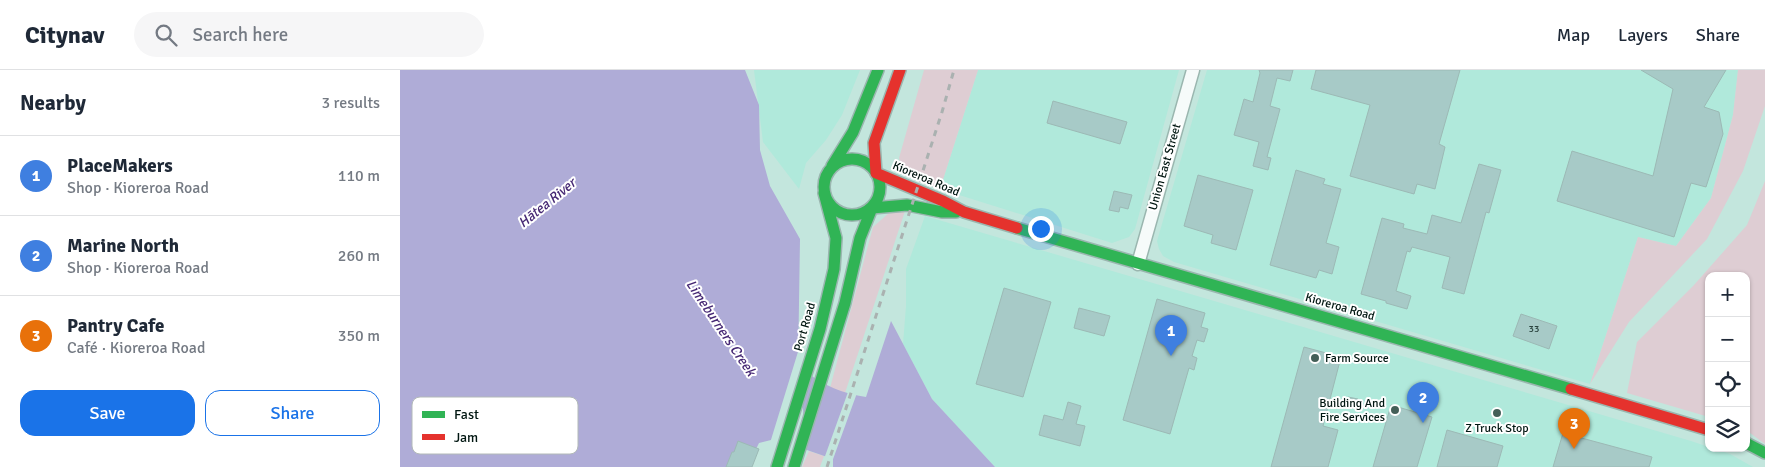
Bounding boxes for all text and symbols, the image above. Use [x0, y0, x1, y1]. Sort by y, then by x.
search box [134, 12, 484, 57]
text: Citynav [25, 20, 104, 50]
icon: search [152, 21, 180, 49]
text: Search here [192, 23, 288, 47]
text: Map [1557, 24, 1590, 46]
text: Layers [1618, 24, 1668, 46]
text: Share [1696, 24, 1740, 46]
text: Nearby [20, 90, 86, 116]
text: 3 results [321, 93, 380, 113]
street label: Union East Street [1145, 122, 1185, 212]
text: PlaceMakers [67, 154, 173, 178]
street label: Kioreroa Road [890, 158, 962, 200]
text: 1 [32, 166, 40, 186]
text: 110 m [338, 166, 380, 186]
water label: Hātea River [515, 174, 580, 231]
text: Shop · Kioreroa Road [67, 178, 209, 198]
your location [1028, 216, 1054, 242]
text: Marine North [67, 234, 179, 258]
text: 2 [32, 246, 40, 266]
text: 260 m [338, 246, 380, 266]
text: Shop · Kioreroa Road [67, 258, 209, 278]
map controls [1705, 272, 1750, 452]
button: + [1705, 272, 1750, 317]
water label: Limeburners Creek [682, 277, 761, 381]
street label: Kioreroa Road [1303, 290, 1377, 324]
street label: Port Road [791, 301, 819, 353]
text: Pantry Cafe [67, 314, 164, 338]
pin: 1 [1155, 315, 1187, 356]
button: − [1705, 317, 1750, 362]
house number: 33 [1529, 323, 1539, 335]
text: 3 [32, 326, 40, 346]
text: 350 m [338, 326, 380, 346]
text: Café · Kioreroa Road [67, 338, 205, 358]
place label: Farm Source [1325, 351, 1389, 366]
marker: Farm Source [1309, 352, 1321, 364]
button: locate [1705, 362, 1750, 407]
pin: 2 [1407, 382, 1439, 423]
button: Save [20, 390, 195, 436]
button: Share [205, 390, 380, 436]
place label: Building And Fire Services [1319, 396, 1385, 425]
legend [412, 397, 578, 454]
marker: Building And Fire Services [1389, 404, 1401, 416]
text: Fast [454, 406, 479, 423]
marker: Z Truck Stop [1491, 407, 1503, 419]
button: layers [1705, 407, 1750, 452]
pin: 3 [1558, 408, 1590, 449]
place label: Z Truck Stop [1465, 421, 1529, 436]
text: Jam [454, 429, 478, 446]

